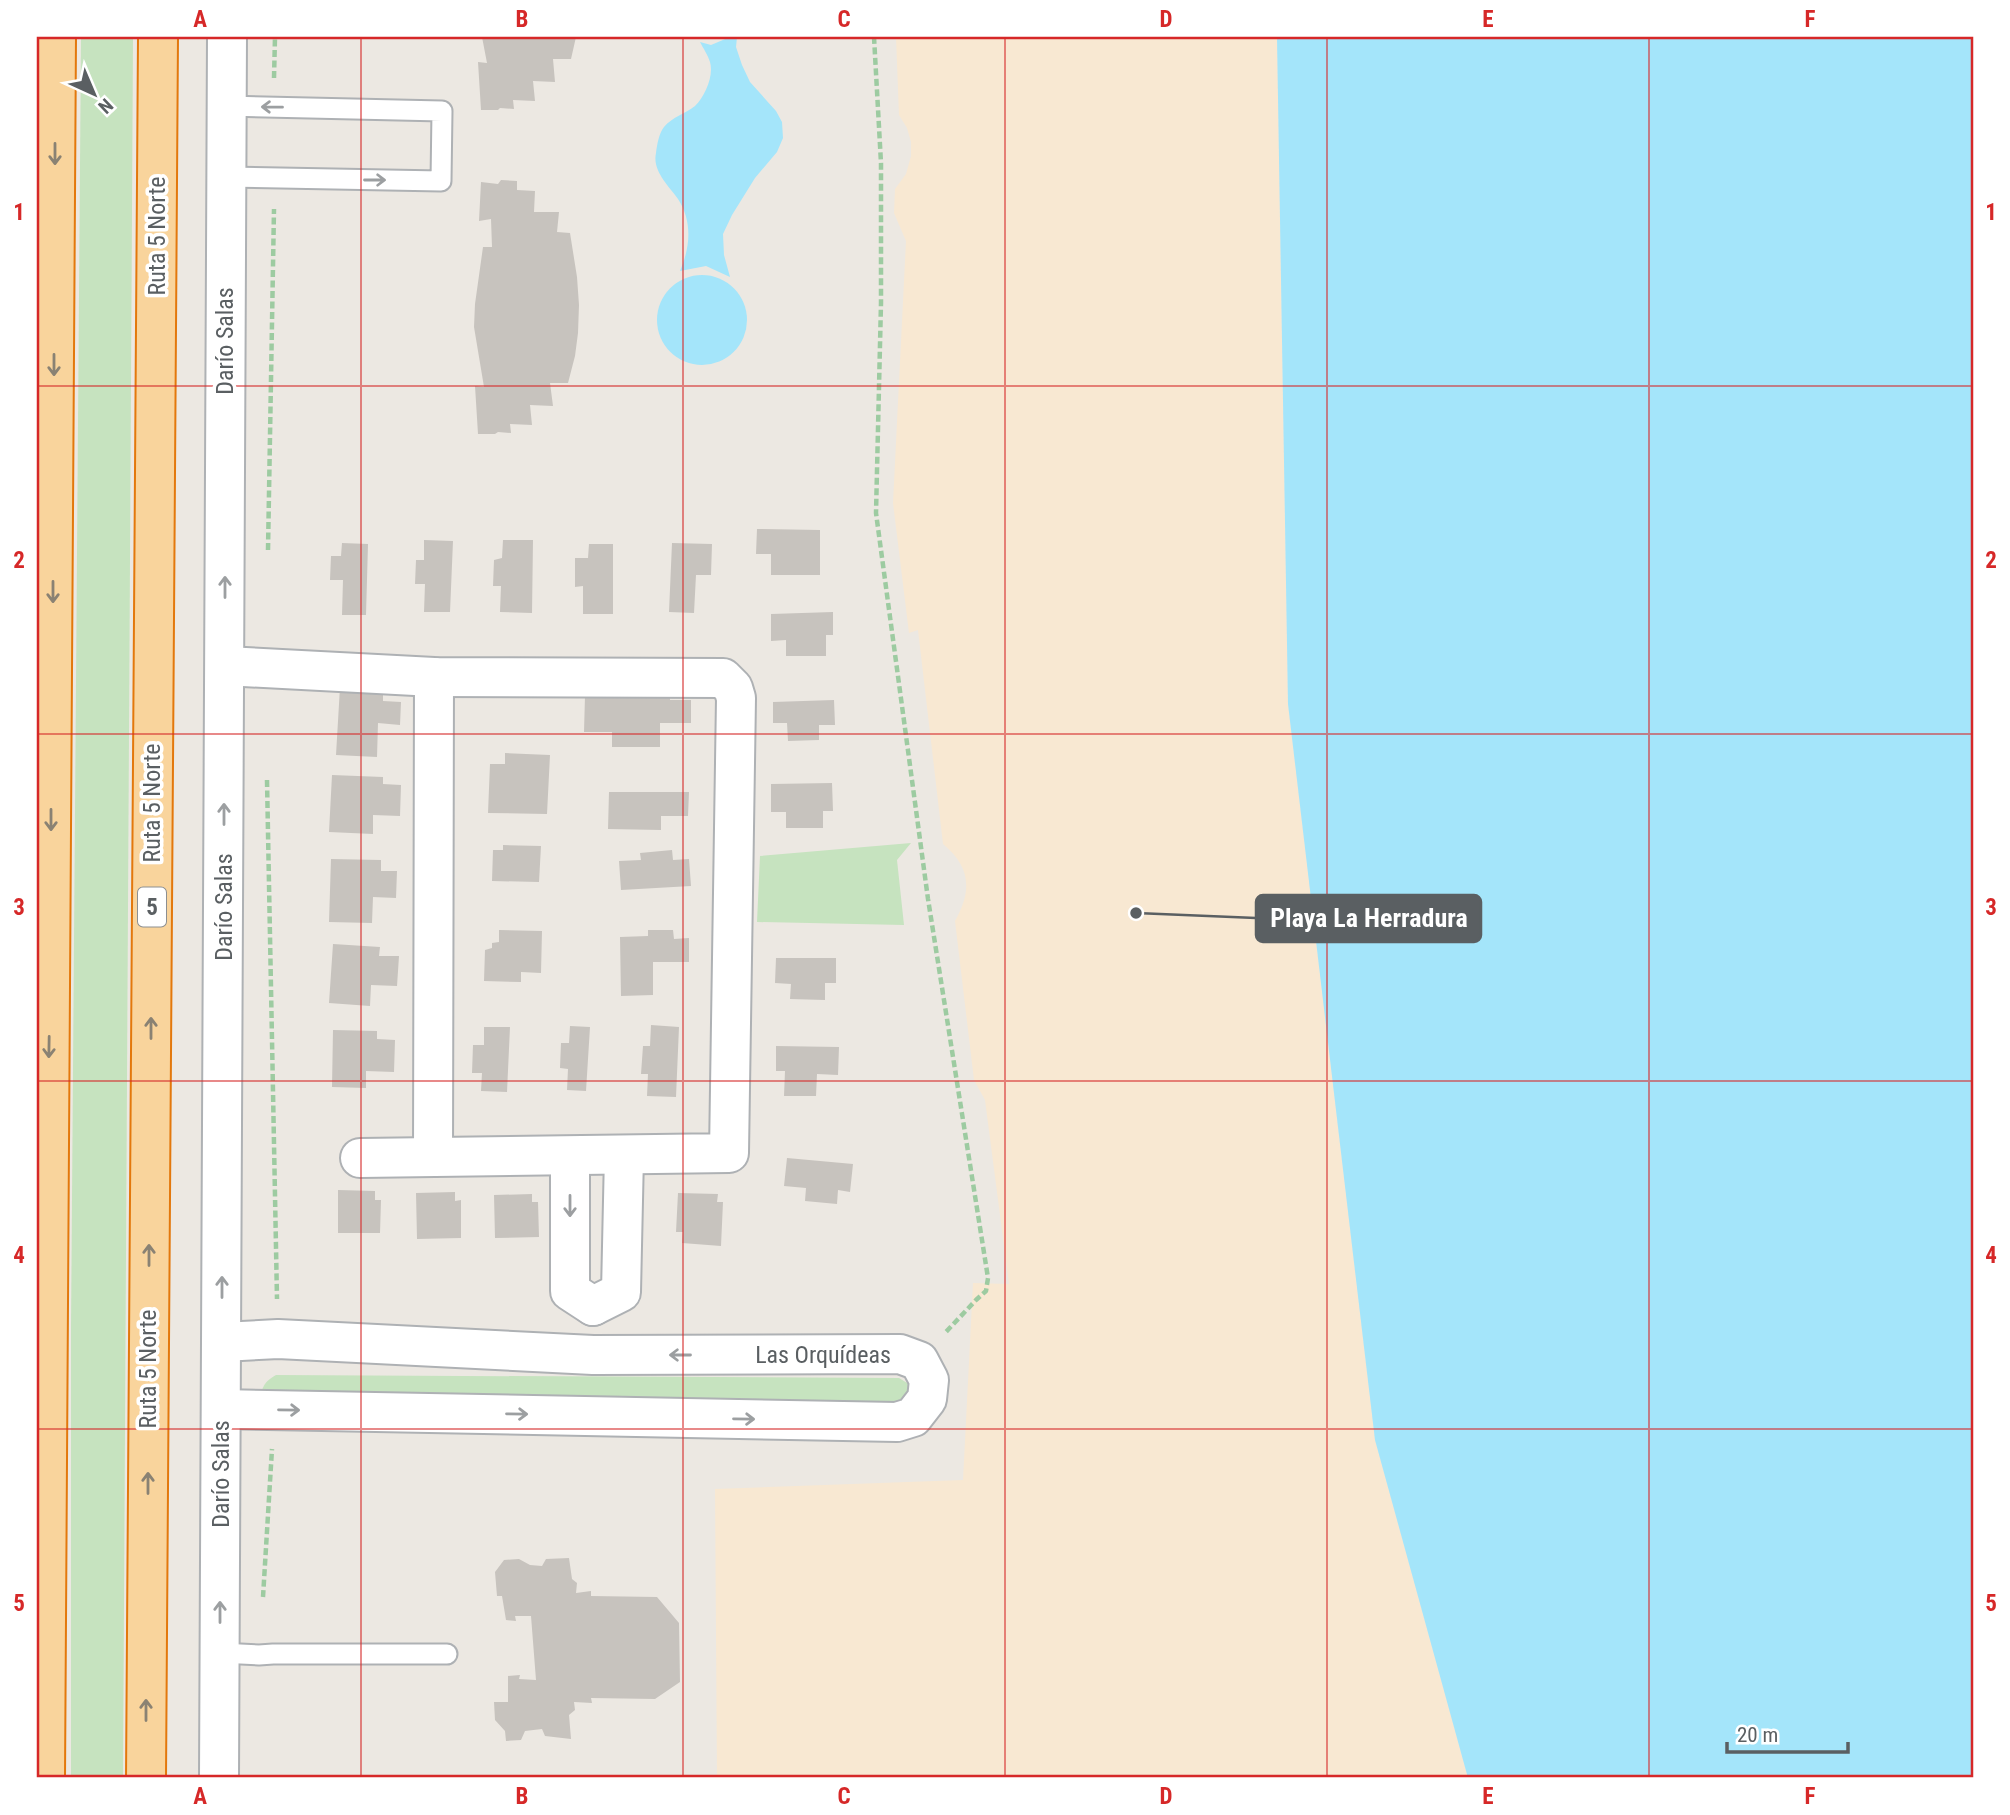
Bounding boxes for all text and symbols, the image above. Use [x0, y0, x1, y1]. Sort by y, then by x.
text: A [193, 6, 207, 33]
text: B [516, 6, 528, 33]
text: C [837, 6, 851, 33]
text: D [1160, 6, 1173, 33]
text: E [1482, 6, 1494, 33]
text: F [1805, 6, 1816, 33]
north arrow [60, 60, 130, 130]
text: N [93, 94, 118, 118]
one-way arrow [261, 101, 284, 114]
one-way arrow [48, 142, 62, 165]
one-way arrow [363, 174, 386, 187]
street label: Ruta 5 Norte [143, 177, 171, 295]
text: 1 [13, 199, 25, 226]
text: 1 [1985, 199, 1997, 226]
street label: Darío Salas [211, 287, 239, 395]
one-way arrow [47, 353, 61, 376]
text: 2 [13, 547, 25, 574]
text: 2 [1985, 547, 1997, 574]
one-way arrow [218, 575, 232, 598]
one-way arrow [46, 581, 60, 604]
street label: Ruta 5 Norte [138, 744, 166, 862]
one-way arrow [217, 803, 231, 826]
one-way arrow [44, 808, 58, 831]
street label: Darío Salas [210, 853, 238, 961]
road number: 5 [138, 888, 166, 926]
text: 3 [13, 894, 25, 921]
text: 3 [1985, 894, 1997, 921]
callout: Playa La Herradura [1256, 895, 1481, 942]
text: Playa La Herradura [1270, 903, 1468, 933]
one-way arrow [144, 1016, 158, 1039]
one-way arrow [43, 1036, 56, 1059]
one-way arrow [563, 1194, 577, 1217]
text: 4 [13, 1242, 25, 1269]
text: 4 [1985, 1242, 1997, 1269]
one-way arrow [142, 1244, 156, 1267]
one-way arrow [215, 1275, 229, 1298]
street label: Ruta 5 Norte [134, 1310, 162, 1428]
street label: Las Orquídeas [755, 1341, 891, 1369]
one-way arrow [669, 1348, 692, 1362]
one-way arrow [277, 1403, 300, 1416]
one-way arrow [505, 1407, 528, 1421]
one-way arrow [732, 1412, 755, 1425]
street label: Darío Salas [207, 1420, 235, 1528]
one-way arrow [141, 1471, 155, 1494]
text: 5 [13, 1590, 25, 1617]
text: 5 [1985, 1590, 1997, 1617]
one-way arrow [213, 1601, 227, 1624]
one-way arrow [139, 1699, 153, 1722]
scale bar [1727, 1710, 1847, 1754]
text: 20 m [1737, 1723, 1778, 1747]
text: A [193, 1783, 207, 1810]
text: B [516, 1783, 528, 1810]
text: C [837, 1783, 851, 1810]
text: D [1160, 1783, 1173, 1810]
text: E [1482, 1783, 1494, 1810]
text: F [1805, 1783, 1816, 1810]

